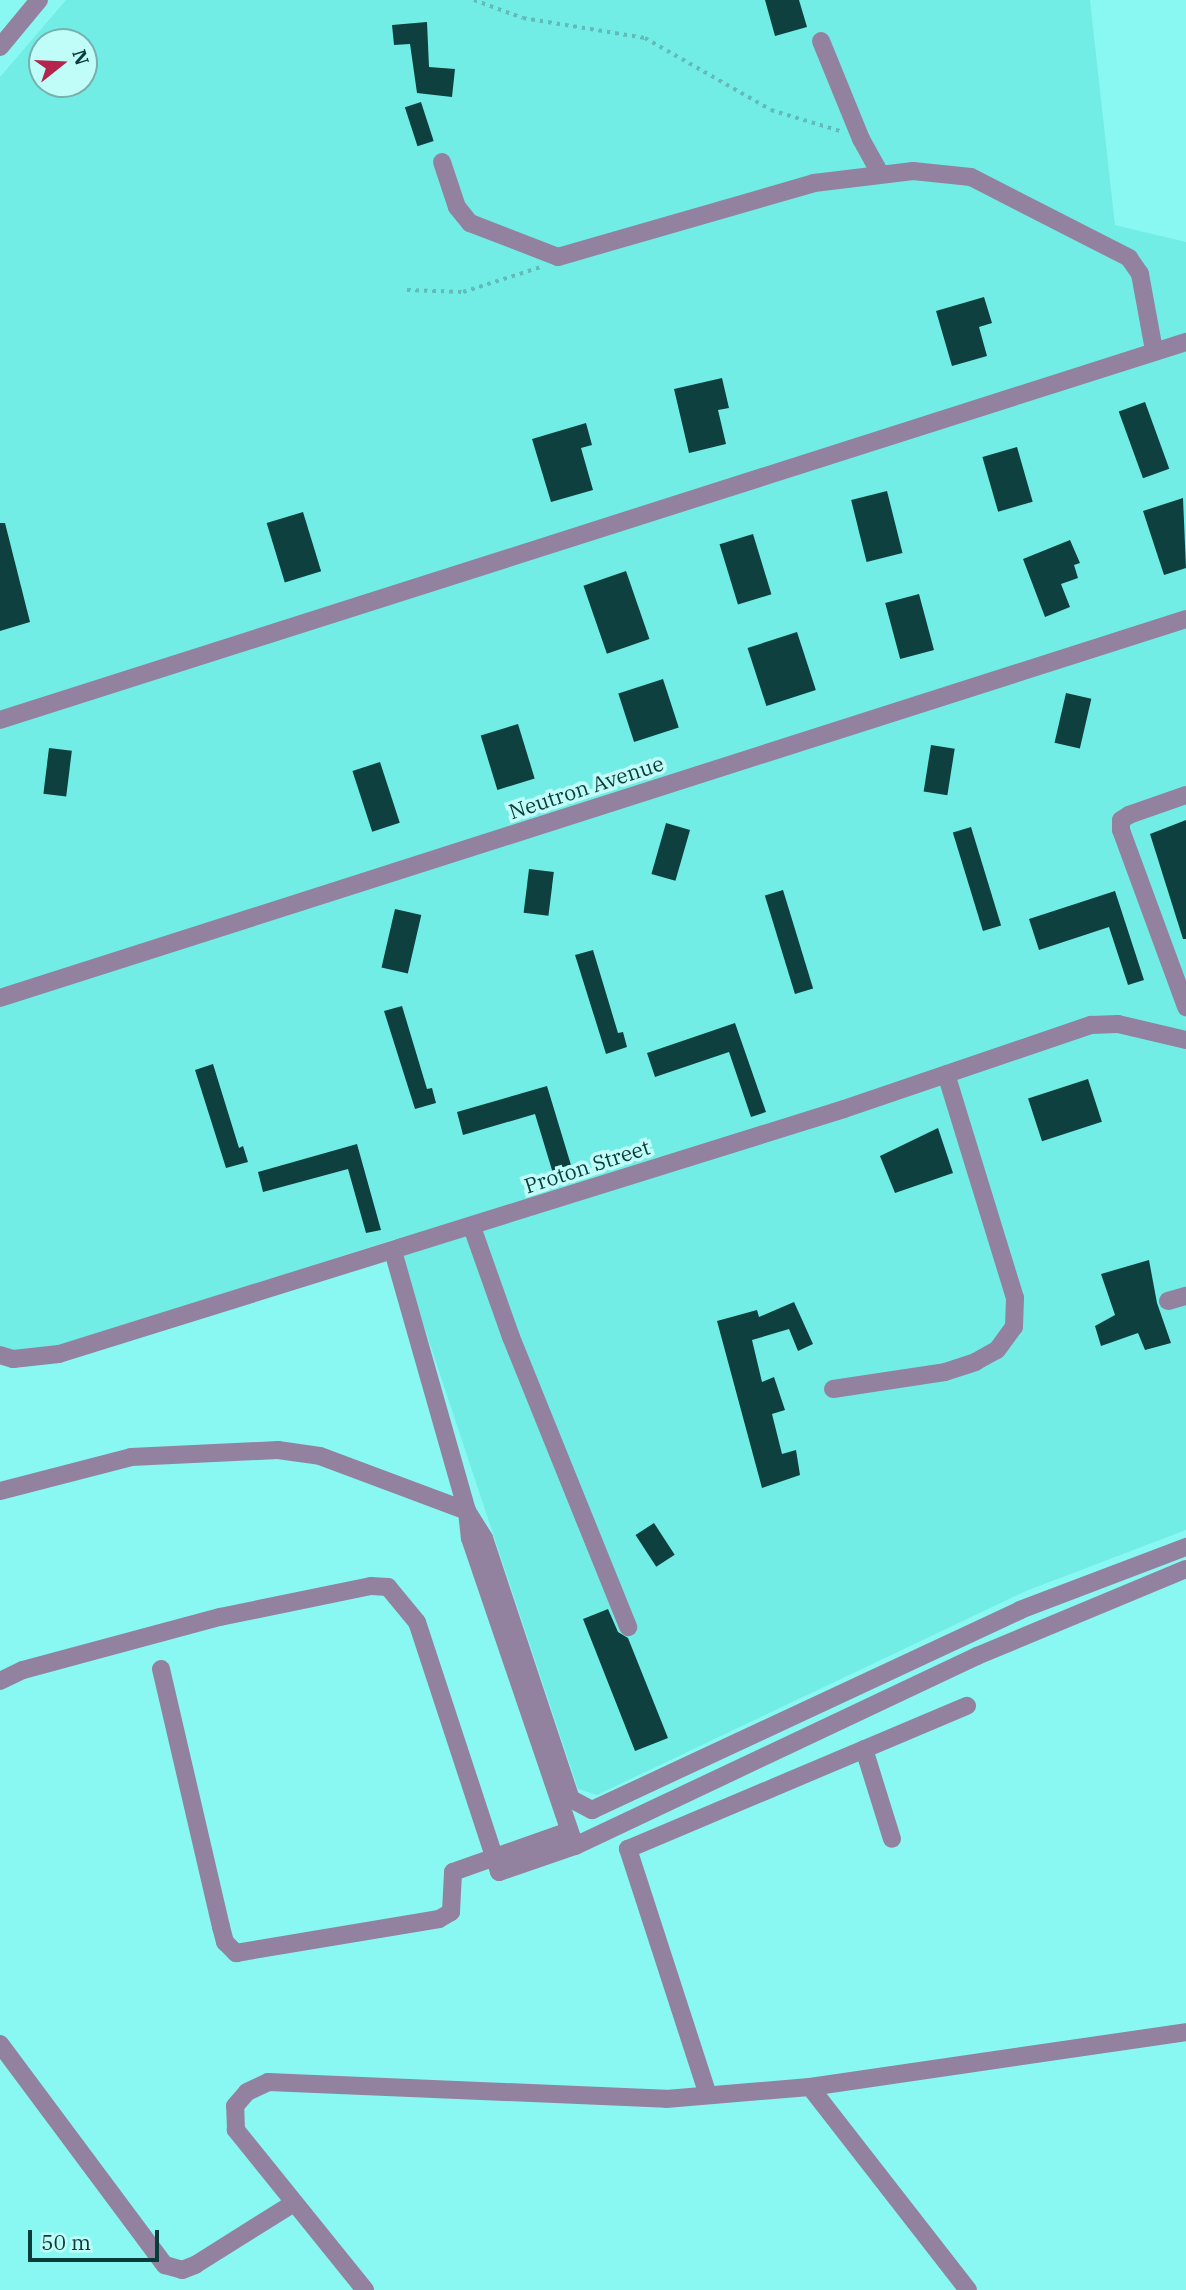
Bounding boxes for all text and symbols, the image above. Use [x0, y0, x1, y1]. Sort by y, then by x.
north arrow [28, 28, 98, 98]
text: N [67, 46, 95, 68]
street label: Neutron Avenue [505, 750, 667, 824]
street label: Proton Street [521, 1134, 653, 1198]
scale bar [32, 2216, 163, 2260]
text: 50 m [41, 2228, 91, 2256]

